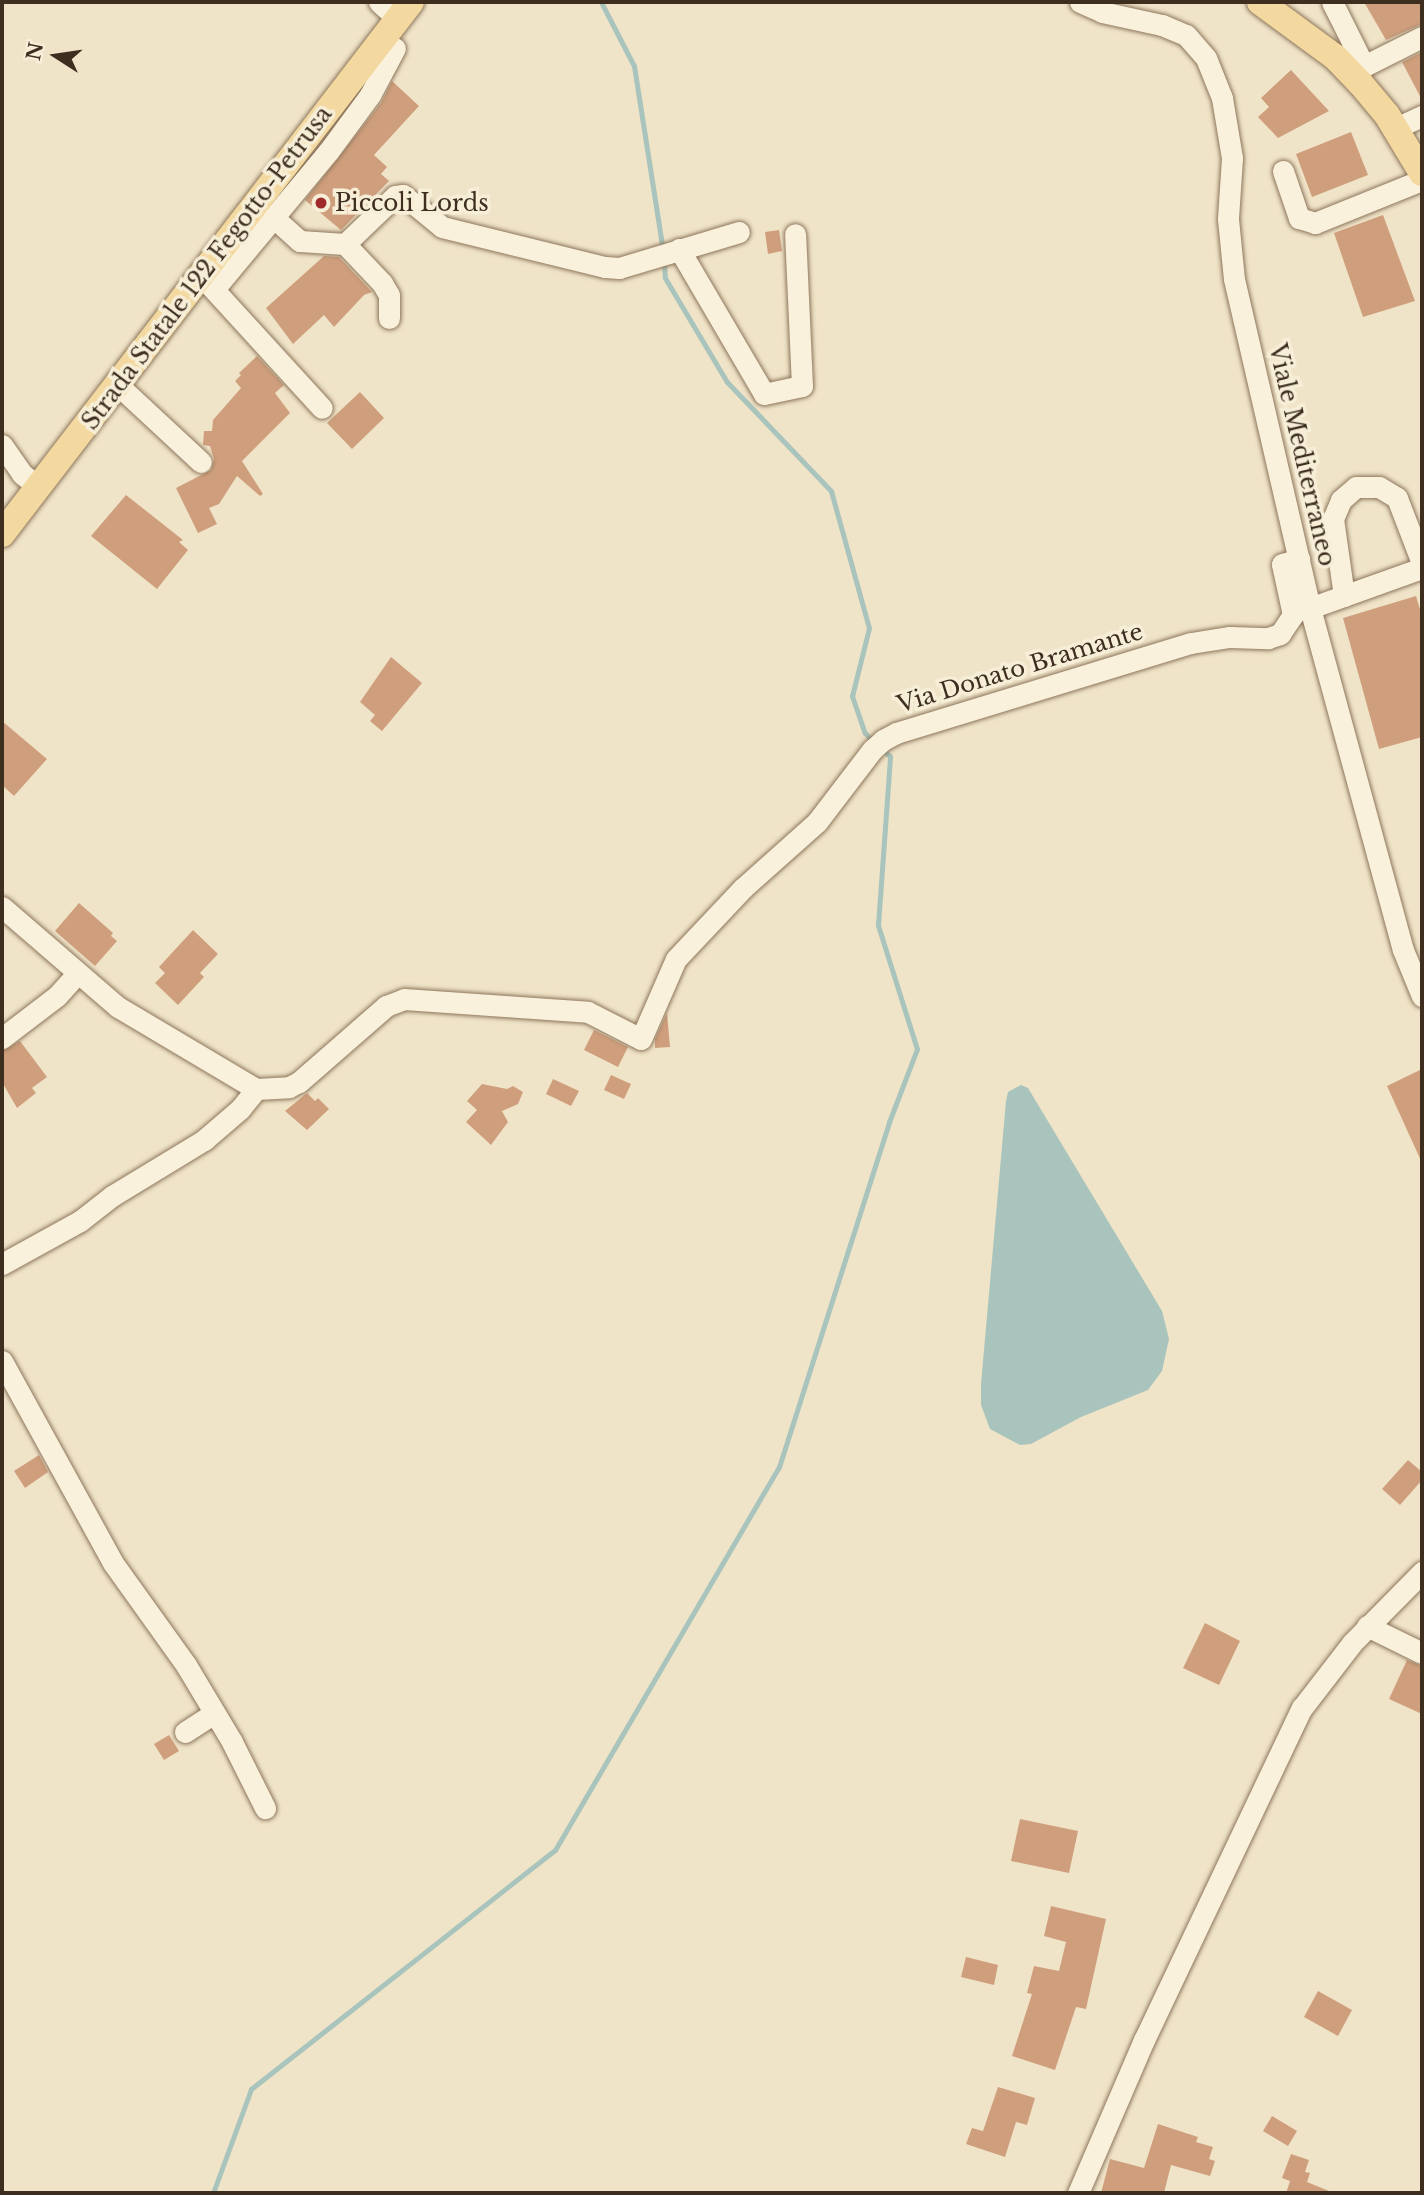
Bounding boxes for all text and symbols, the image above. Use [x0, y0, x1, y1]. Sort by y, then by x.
north arrow [21, 21, 91, 91]
text: N [22, 40, 48, 63]
street label: Strada Statale 122 Fegotto-Petrusa [76, 101, 338, 435]
place label: Piccoli Lords [335, 189, 489, 217]
marker: Piccoli Lords [313, 195, 329, 211]
street label: Viale Mediterraneo [1263, 341, 1341, 569]
street label: Via Donato Bramante [894, 617, 1146, 719]

